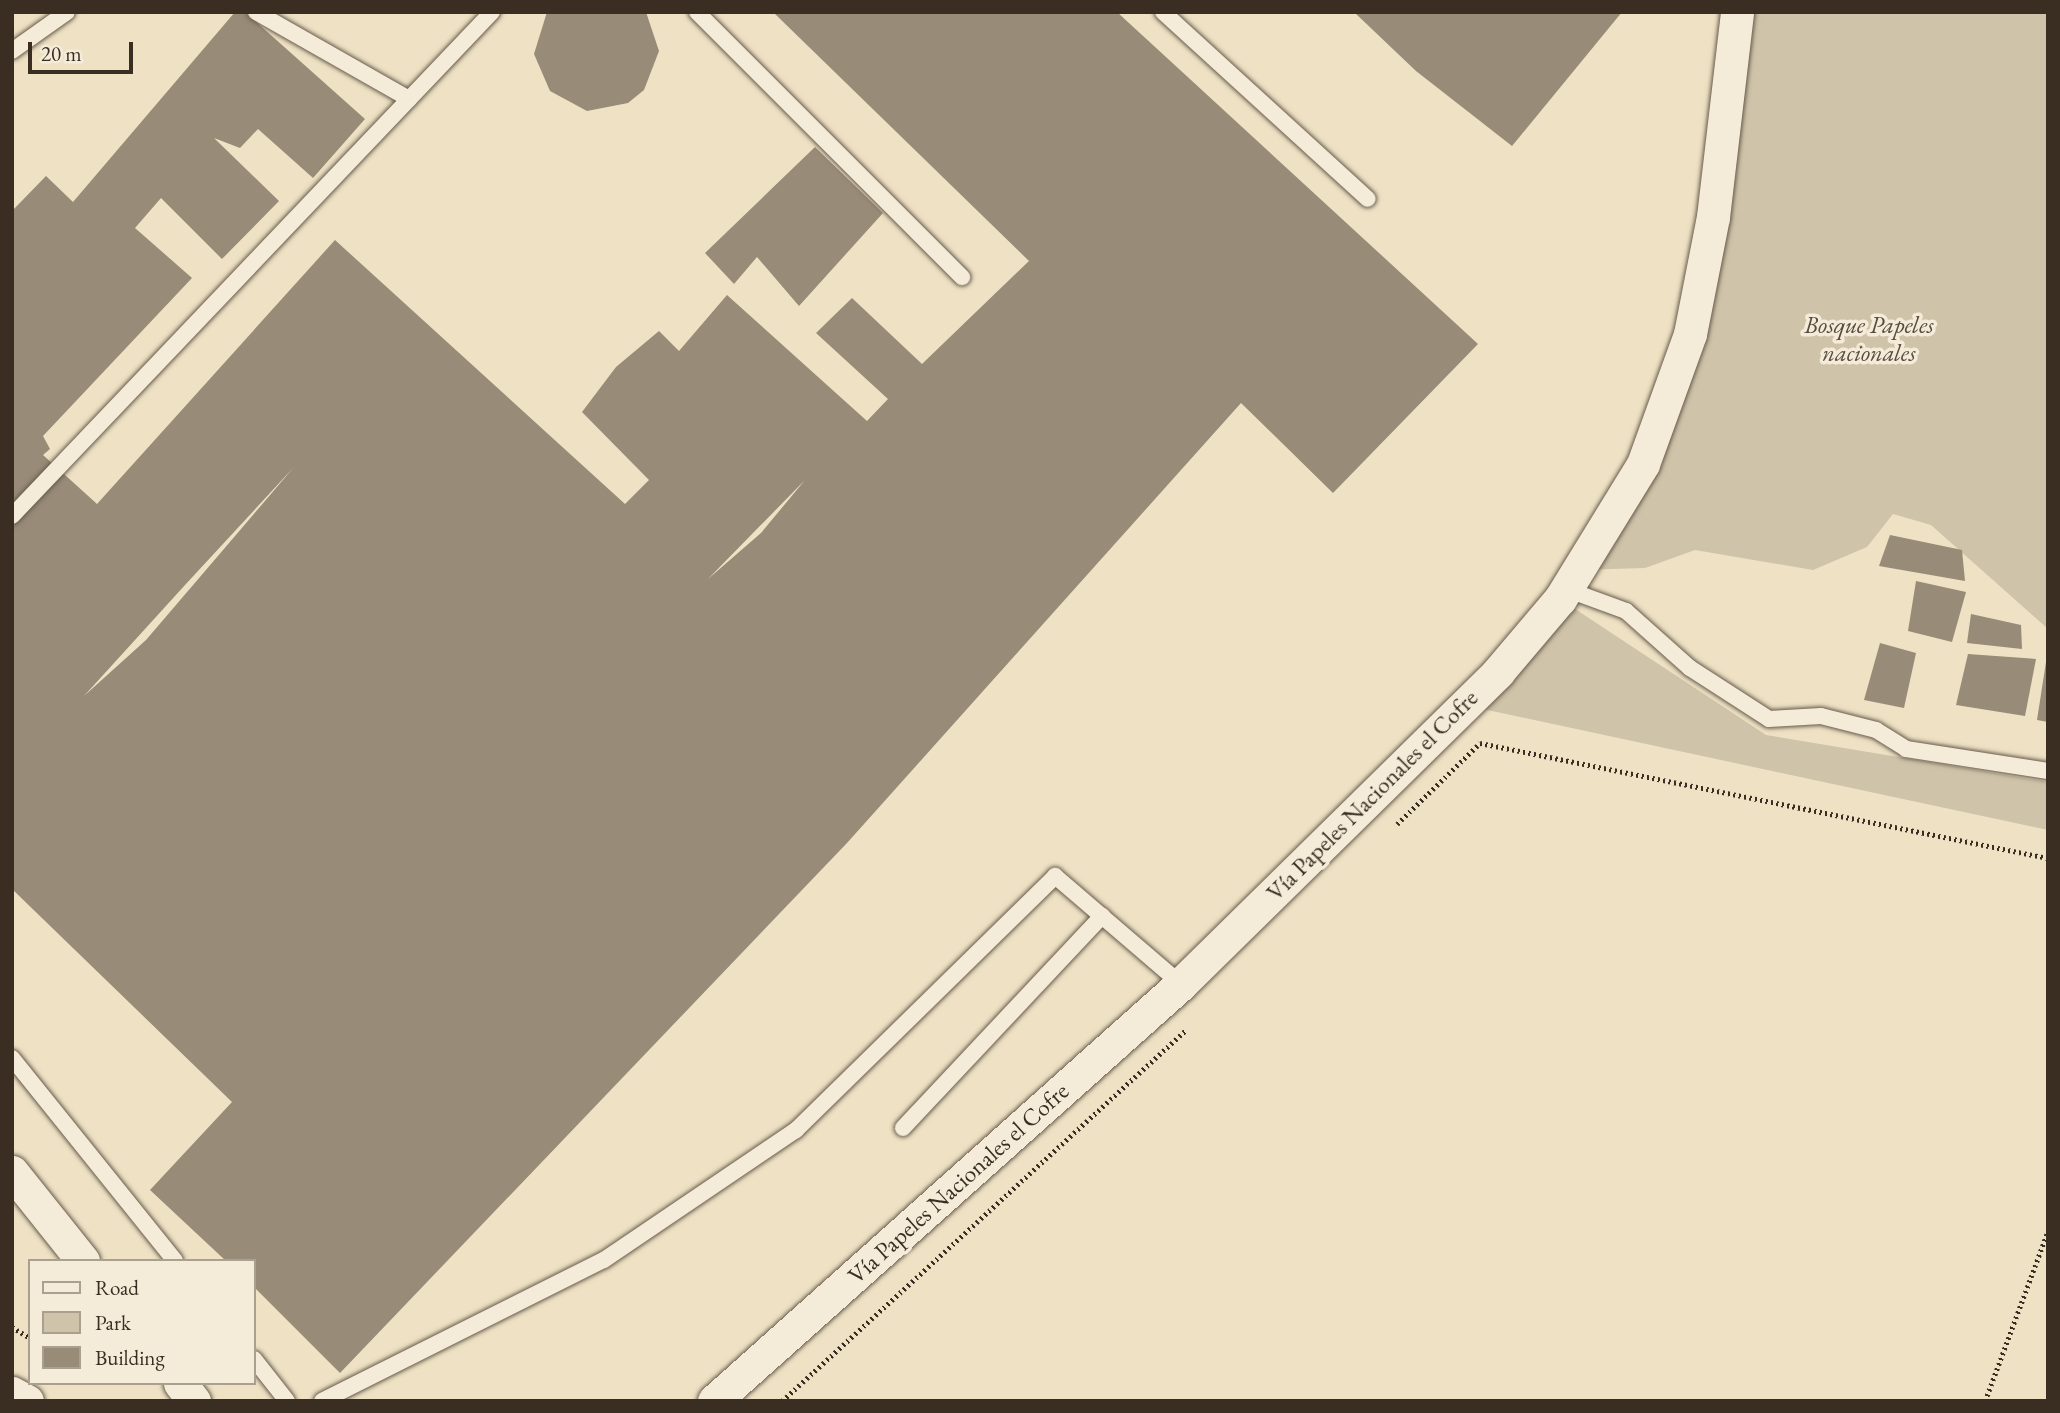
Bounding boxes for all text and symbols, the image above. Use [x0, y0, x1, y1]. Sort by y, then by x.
scale bar [32, 28, 136, 72]
text: 20 m [41, 40, 82, 67]
park label: Bosque Papeles nacionales [1804, 311, 1934, 367]
street label: Vía Papeles Nacionales el Cofre [1260, 683, 1484, 907]
street label: Vía Papeles Nacionales el Cofre [842, 1076, 1074, 1290]
legend [28, 1259, 256, 1385]
text: Road [95, 1274, 139, 1301]
text: Park [95, 1309, 131, 1336]
text: Building [95, 1344, 165, 1371]

